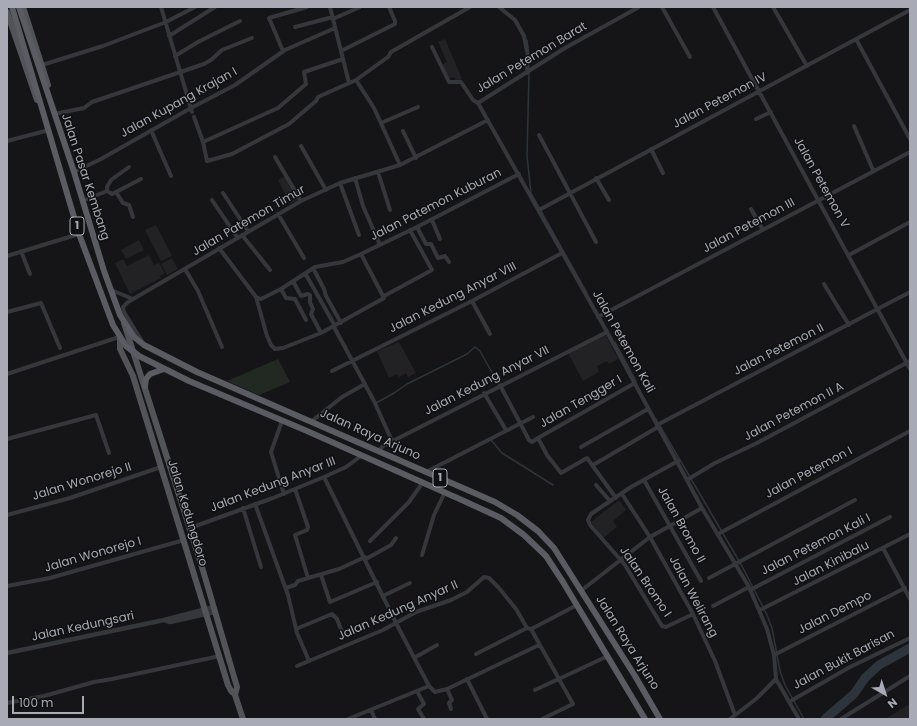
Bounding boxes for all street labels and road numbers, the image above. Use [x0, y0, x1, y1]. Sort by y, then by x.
street label: Jalan Petemon Barat [474, 19, 590, 97]
street label: Jalan Kupang Krajan I [118, 65, 240, 141]
street label: Jalan Petemon IV [670, 70, 770, 132]
street label: Jalan Pasar Kembang [58, 112, 112, 242]
street label: Jalan Petemon V [790, 135, 852, 231]
street label: Jalan Patemon Kuburan [368, 166, 504, 244]
street label: Jalan Patemon Timur [190, 183, 308, 259]
street label: Jalan Petemon III [700, 196, 798, 256]
road number: 1 [70, 217, 84, 235]
street label: Jalan Kedung Anyar VIII [387, 260, 519, 336]
street label: Jalan Petemon Kali [589, 288, 657, 396]
street label: Jalan Petemon II [731, 321, 827, 379]
street label: Jalan Kedung Anyar VII [422, 343, 552, 419]
street label: Jalan Tengger I [537, 373, 625, 431]
street label: Jalan Petemon II A [742, 380, 846, 444]
street label: Jalan Raya Arjuno [318, 406, 422, 464]
street label: Jalan Petemon I [763, 444, 855, 502]
street label: Jalan Kedung Anyar III [208, 454, 338, 516]
street label: Jalan Kedungdoro [164, 458, 210, 568]
street label: Jalan Wonorejo II [31, 460, 133, 504]
road number: 1 [433, 469, 447, 487]
street label: Jalan Bromo II [654, 484, 708, 566]
street label: Jalan Petemon Kali I [759, 511, 873, 579]
street label: Jalan Wonorejo I [43, 534, 143, 576]
street label: Jalan Kinibalu [790, 539, 872, 589]
street label: Jalan Bromo I [616, 544, 674, 620]
street label: Jalan Welirang [666, 554, 720, 640]
street label: Jalan Kedung Anyar II [336, 578, 460, 644]
street label: Jalan Dempo [796, 588, 874, 638]
street label: Jalan Raya Arjuno [592, 593, 662, 693]
street label: Jalan Kedungsari [30, 609, 136, 645]
street label: Jalan Bukit Barisan [791, 627, 897, 693]

